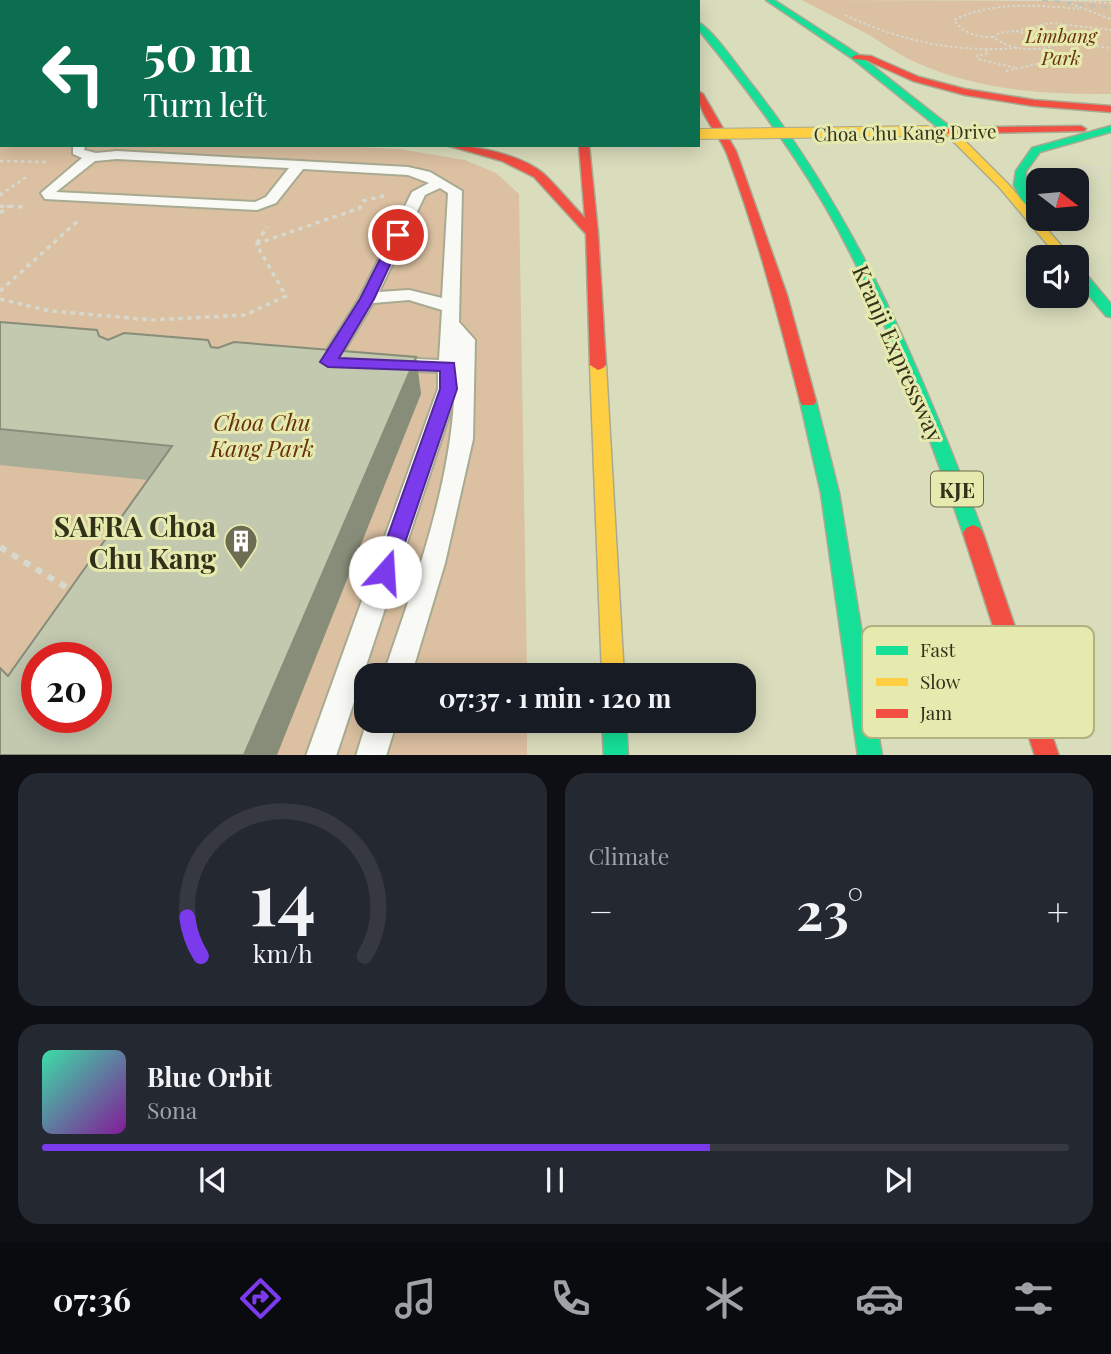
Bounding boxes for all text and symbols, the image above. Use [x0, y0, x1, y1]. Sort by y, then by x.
text: 50 m [143, 19, 253, 84]
park label: Limbang Park [1024, 22, 1098, 70]
icon: left [28, 28, 119, 119]
text: Turn left [143, 82, 267, 125]
street label: Choa Chu Kang Drive [813, 117, 997, 147]
north arrow [1026, 168, 1088, 231]
map controls [1026, 168, 1089, 308]
pin [368, 205, 428, 265]
icon: arrive [379, 216, 417, 254]
button: sound [1026, 245, 1089, 308]
street label: Kranji Expressway [846, 260, 952, 447]
park label: Choa Chu Kang Park [209, 406, 314, 463]
road number: KJE [931, 472, 983, 506]
place label: SAFRA Choa Chu Kang [54, 507, 217, 576]
building icon: SAFRA Choa Chu Kang [222, 522, 260, 571]
position arrow [348, 535, 422, 609]
legend [862, 626, 1094, 738]
text: Fast [920, 636, 956, 662]
speed limit sign: 20 [21, 642, 112, 733]
text: Slow [920, 668, 961, 694]
text: 07:37 · 1 min · 120 m [439, 680, 671, 715]
text: Jam [919, 699, 952, 725]
text: Climate [589, 840, 669, 871]
text: 14 [249, 847, 315, 944]
text: 23° [796, 875, 863, 944]
text: − [589, 885, 613, 936]
text: + [1047, 885, 1069, 936]
text: km/h [252, 935, 313, 968]
text: Blue Orbit [147, 1059, 272, 1094]
text: Sona [147, 1094, 197, 1125]
icon: previous [194, 1161, 232, 1199]
icon: pause [536, 1161, 574, 1199]
icon: next [879, 1161, 917, 1199]
icon: directions [236, 1274, 285, 1323]
icon: music [391, 1274, 440, 1323]
icon: phone [546, 1274, 595, 1323]
icon: climate [700, 1274, 749, 1323]
icon: car [855, 1274, 904, 1323]
icon: filters [1009, 1274, 1058, 1323]
text: 07:36 [53, 1277, 131, 1320]

